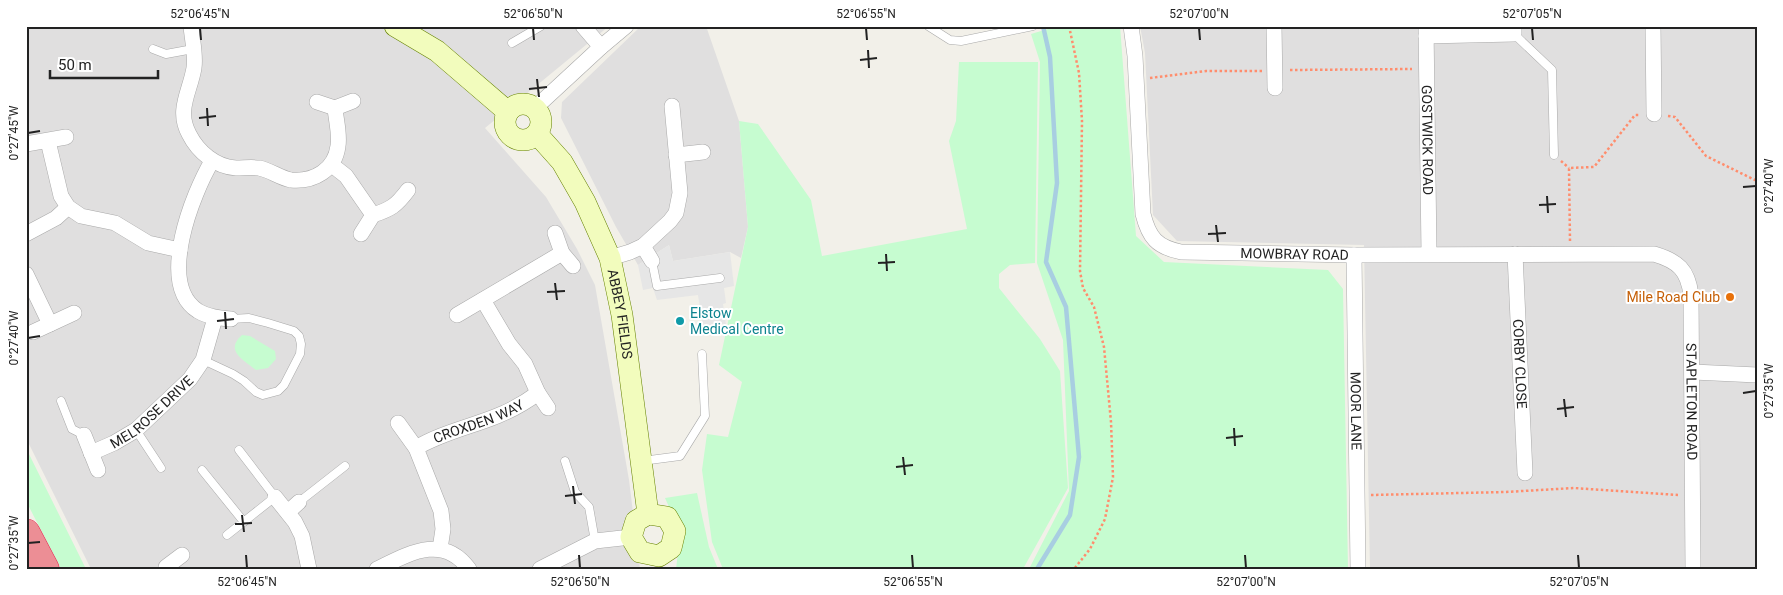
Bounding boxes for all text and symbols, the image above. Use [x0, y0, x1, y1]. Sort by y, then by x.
text: 52°06'45"N [170, 7, 230, 21]
text: 52°06'50"N [503, 7, 563, 21]
text: 52°06'55"N [836, 7, 896, 21]
text: 52°07'00"N [1169, 7, 1229, 21]
text: 52°07'05"N [1502, 7, 1562, 21]
scale bar [50, 48, 158, 80]
text: 50 m [58, 56, 92, 74]
street label: GOSTWICK ROAD [1419, 85, 1436, 195]
text: 0°27'45"W [7, 105, 21, 160]
text: 0°27'40"W [1762, 158, 1776, 213]
street label: MOWBRAY ROAD [1240, 245, 1349, 263]
street label: ABBEY FIELDS [605, 268, 636, 360]
place label: Mile Road Club [1626, 289, 1720, 305]
marker: Mile Road Club [1724, 291, 1736, 303]
place label: Elstow Medical Centre [690, 305, 784, 337]
text: 0°27'40"W [7, 310, 21, 365]
marker: Elstow Medical Centre [674, 315, 686, 327]
street label: CORBY CLOSE [1510, 319, 1530, 409]
street label: STAPLETON ROAD [1683, 343, 1700, 461]
text: 0°27'35"W [1762, 363, 1776, 418]
street label: MELROSE DRIVE [107, 372, 196, 452]
street label: MOOR LANE [1347, 372, 1364, 450]
street label: CROXDEN WAY [431, 396, 527, 446]
text: 0°27'35"W [7, 515, 21, 570]
text: 52°06'45"N [217, 575, 277, 589]
text: 52°06'50"N [550, 575, 610, 589]
text: 52°06'55"N [883, 575, 943, 589]
text: 52°07'00"N [1216, 575, 1276, 589]
text: 52°07'05"N [1549, 575, 1609, 589]

